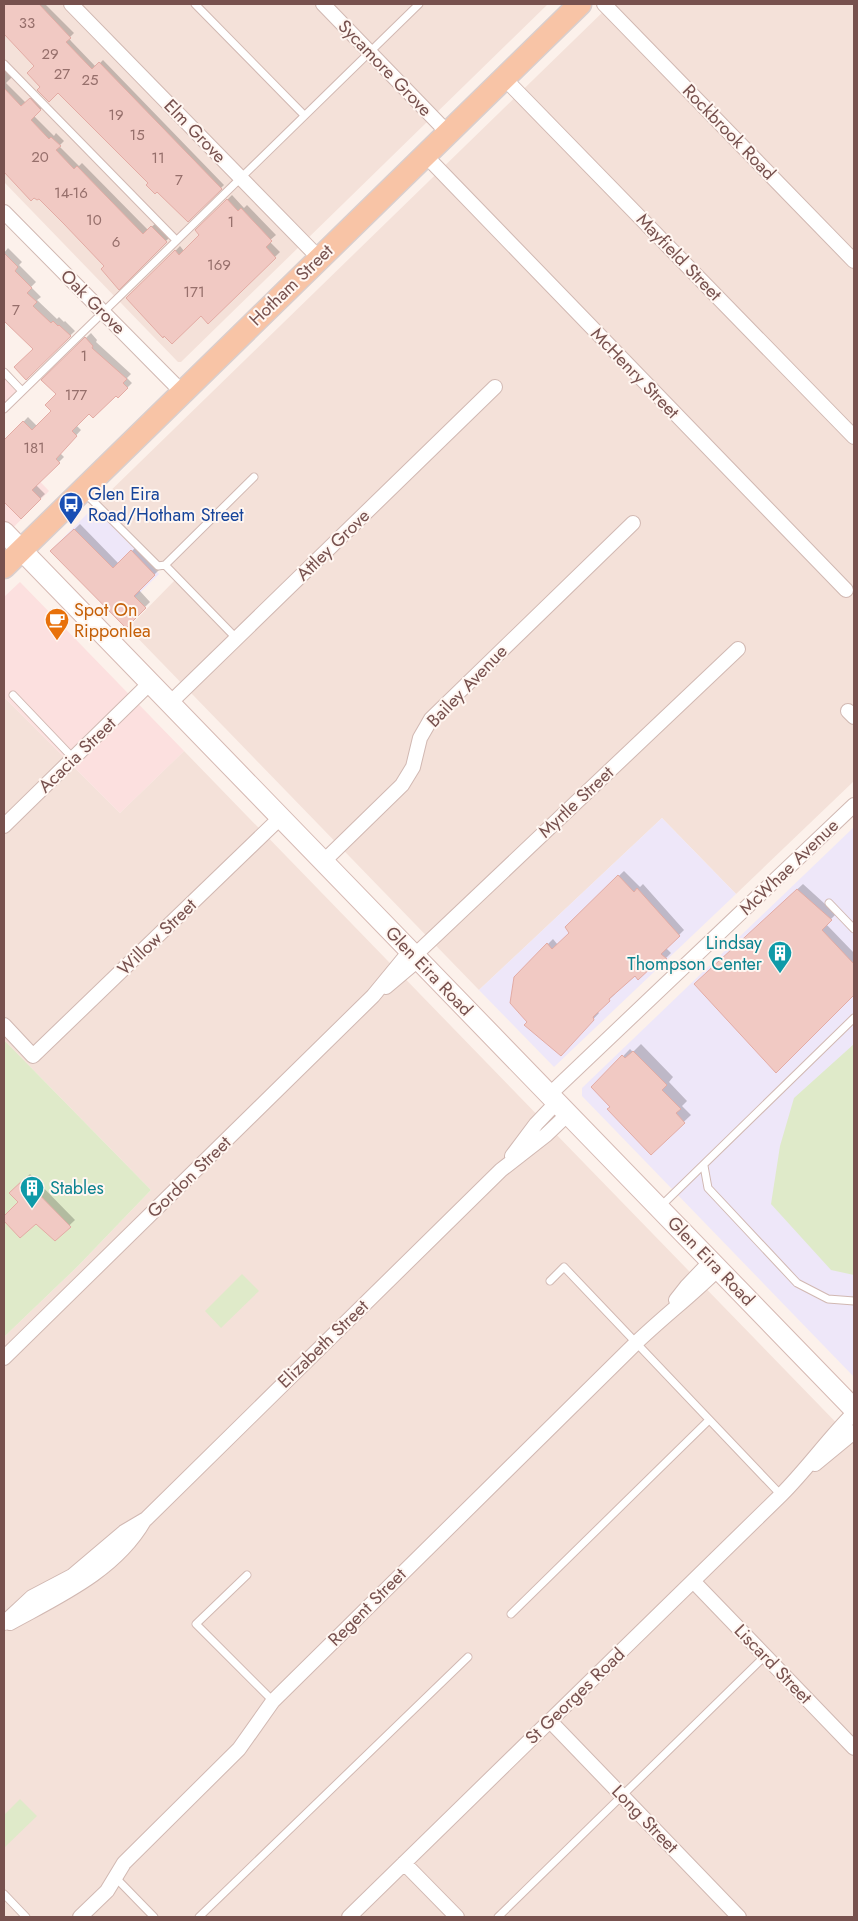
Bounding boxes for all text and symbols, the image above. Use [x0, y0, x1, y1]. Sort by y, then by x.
house number: 33 [19, 12, 35, 34]
street label: Sycamore Grove [332, 14, 438, 122]
house number: 29 [41, 43, 59, 65]
house number: 27 [54, 63, 70, 85]
house number: 25 [82, 69, 99, 91]
street label: Rockbrook Road [676, 78, 782, 186]
street label: Elm Grove [158, 93, 232, 169]
house number: 19 [108, 104, 124, 126]
house number: 15 [129, 124, 145, 146]
house number: 20 [31, 146, 49, 168]
house number: 11 [151, 147, 165, 169]
house number: 7 [175, 169, 183, 191]
house number: 14-16 [54, 182, 88, 204]
street label: Mayfield Street [630, 207, 728, 307]
house number: 10 [86, 209, 102, 231]
house number: 1 [228, 211, 234, 233]
house number: 6 [112, 231, 120, 253]
street label: Hotham Street [243, 238, 339, 332]
house number: 169 [207, 254, 231, 276]
street label: Oak Grove [55, 264, 131, 340]
house number: 171 [183, 281, 205, 303]
house number: 7 [12, 299, 20, 321]
street label: McHenry Street [585, 322, 686, 425]
house number: 1 [81, 345, 87, 367]
house number: 177 [65, 384, 87, 406]
house number: 181 [23, 437, 45, 459]
place label: Glen Eira Road/Hotham Street [88, 481, 244, 528]
bus stop icon: Glen Eira Road/Hotham Street [58, 491, 84, 525]
street label: Attley Grove [290, 503, 376, 587]
place label: Spot On Ripponlea [74, 597, 151, 644]
cafe icon: Spot On Ripponlea [44, 607, 70, 641]
street label: Bailey Avenue [421, 639, 513, 733]
street label: Acacia Street [32, 711, 122, 799]
street label: Myrtle Street [532, 760, 620, 844]
street label: McWhae Avenue [734, 813, 844, 921]
street label: Willow Street [112, 892, 203, 981]
street label: Glen Eira Road [379, 920, 479, 1022]
place label: Lindsay Thompson Center [627, 930, 763, 977]
building icon: Lindsay Thompson Center [767, 940, 793, 974]
street label: Gordon Street [141, 1130, 237, 1224]
building icon: Stables [19, 1175, 45, 1209]
place label: Stables [50, 1175, 104, 1201]
street label: Glen Eira Road [661, 1210, 761, 1312]
street label: Elizabeth Street [272, 1293, 375, 1394]
street label: Regent Street [322, 1562, 412, 1652]
street label: Liscard Street [728, 1618, 818, 1710]
street label: St Georges Road [519, 1642, 631, 1750]
street label: Long Street [606, 1779, 685, 1859]

